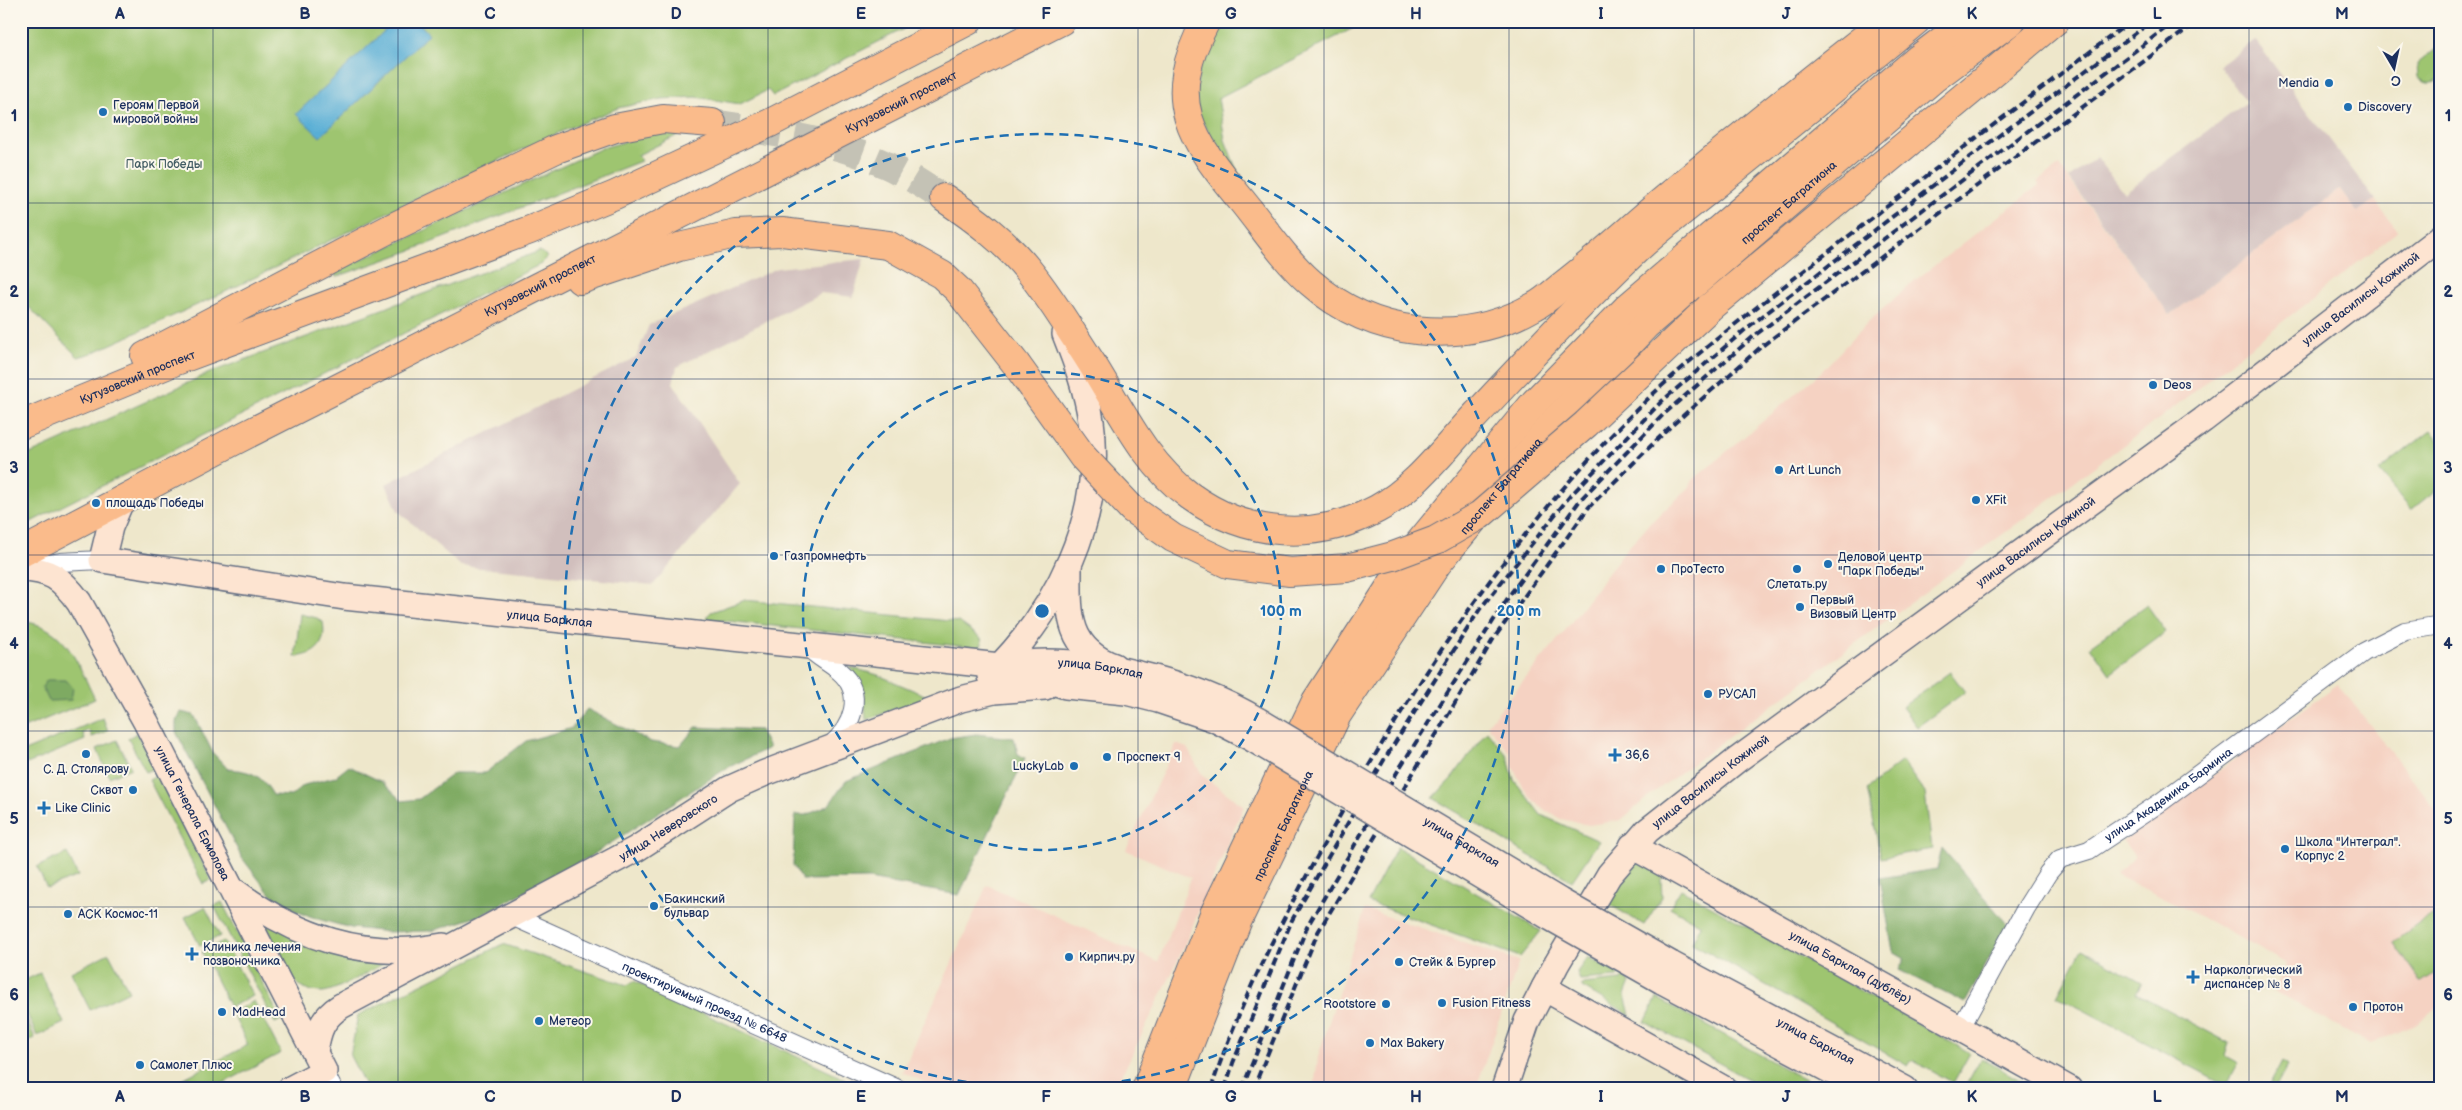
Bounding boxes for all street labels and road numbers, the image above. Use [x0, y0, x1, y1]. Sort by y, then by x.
street label: Кутузовский проспект [843, 68, 960, 137]
street label: проспект Багратиона [1738, 158, 1840, 248]
street label: улица Василисы Кожиной [2299, 249, 2423, 349]
street label: Кутузовский проспект [482, 251, 599, 321]
street label: Кутузовский проспект [78, 347, 198, 408]
street label: проспект Багратиона [1457, 435, 1546, 538]
street label: улица Василисы Кожиной [1974, 494, 2099, 591]
street label: улица Барклая [506, 607, 593, 631]
street label: улица Барклая [1058, 655, 1145, 683]
street label: улица Василисы Кожиной [1649, 732, 1772, 832]
street label: улица Генерала Ермолова [151, 744, 233, 884]
street label: улица Академика Бармина [2102, 745, 2236, 845]
street label: проспект Багратиона [1251, 768, 1317, 884]
street label: улица Неверовского [617, 791, 721, 864]
street label: улица Барклая [1421, 814, 1502, 871]
street label: улица Барклая (дублёр) [1787, 928, 1914, 1008]
street label: проектируемый проезд № 6648 [620, 959, 789, 1046]
street label: улица Барклая [1774, 1015, 1857, 1069]

